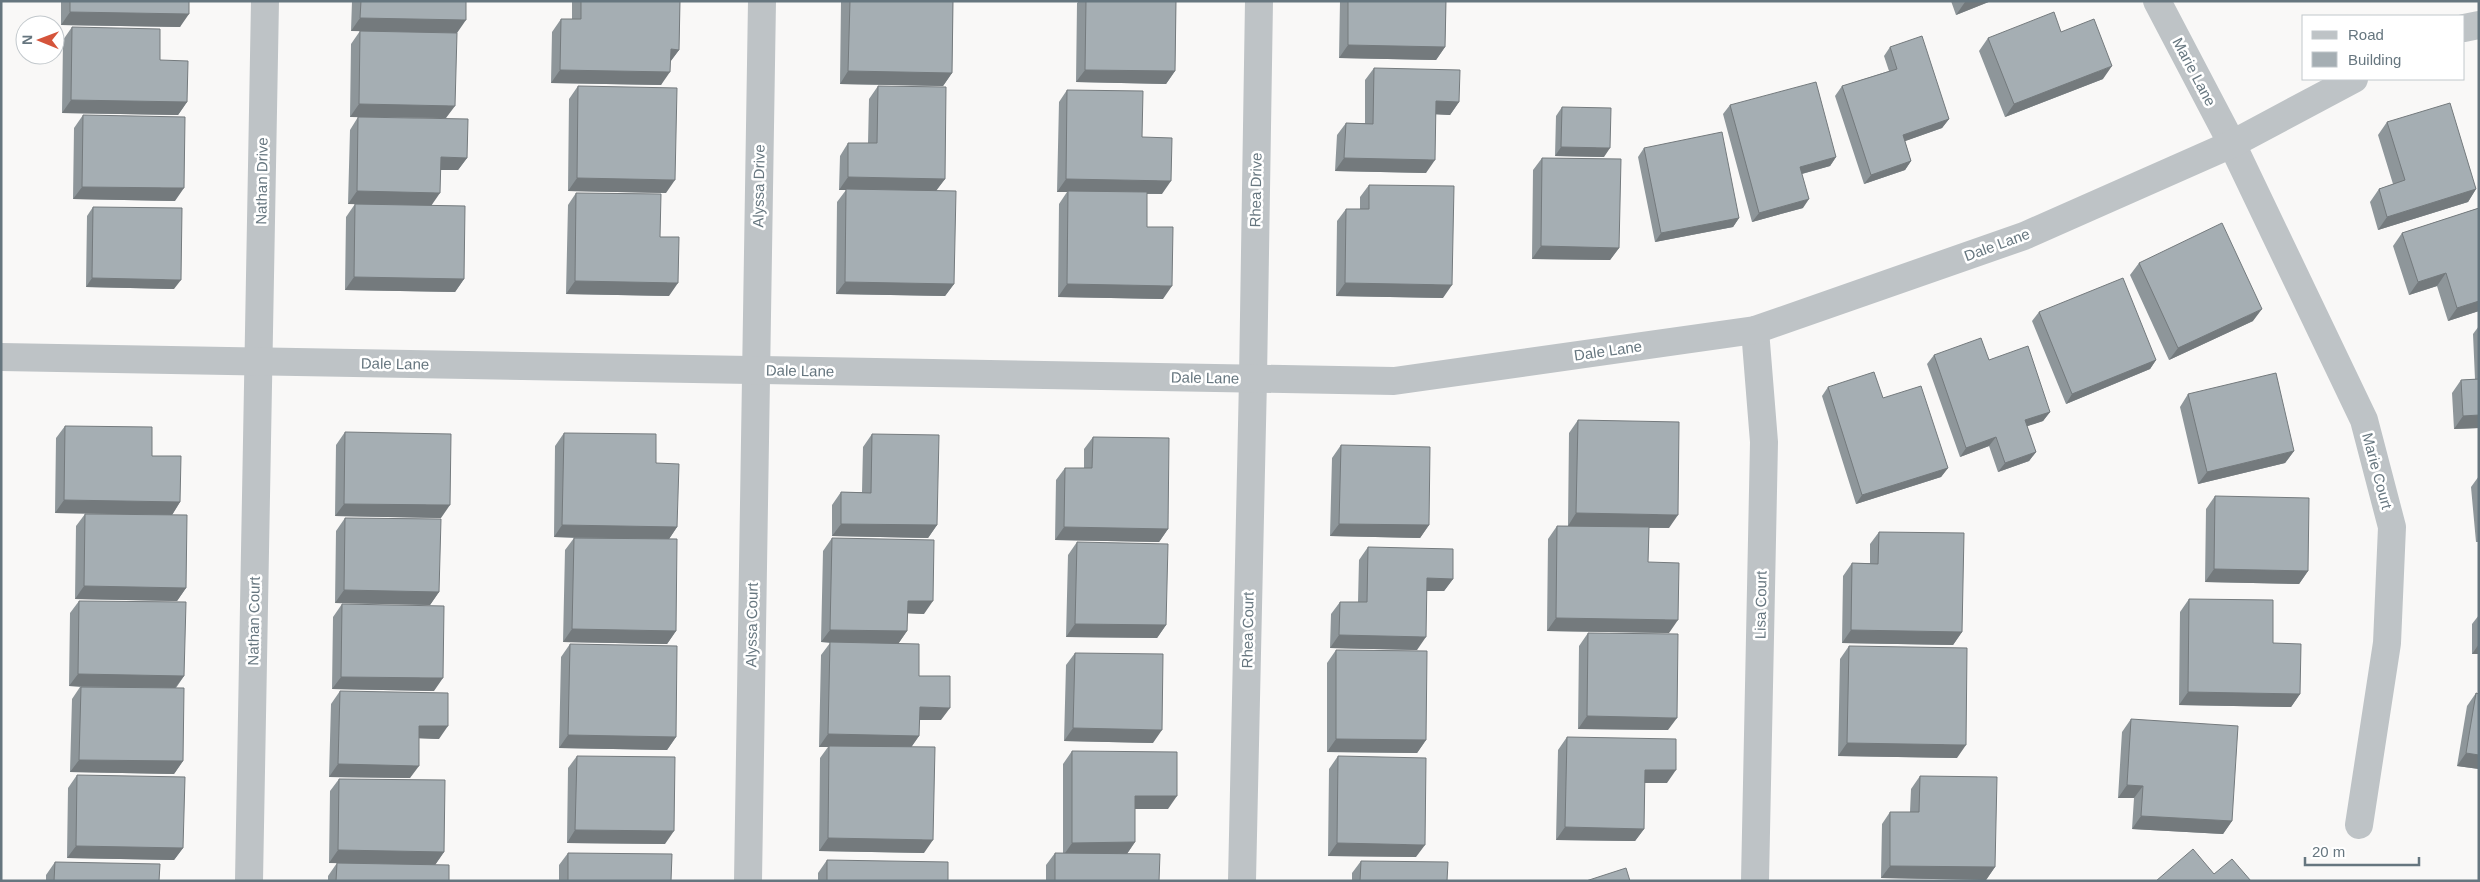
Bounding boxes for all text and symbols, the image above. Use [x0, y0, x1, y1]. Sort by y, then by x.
north arrow [15, 15, 65, 65]
legend [2302, 15, 2465, 80]
text: Road [2348, 26, 2384, 43]
text: N [19, 35, 35, 45]
street label: Marie Lane [2169, 35, 2220, 109]
text: Building [2348, 51, 2401, 68]
street label: Nathan Drive [252, 137, 271, 225]
street label: Alyssa Drive [749, 144, 768, 228]
street label: Rhea Drive [1246, 152, 1265, 228]
street label: Dale Lane [1962, 225, 2032, 264]
street label: Dale Lane [1573, 337, 1643, 364]
street label: Dale Lane [361, 354, 429, 373]
street label: Dale Lane [766, 361, 834, 380]
street label: Dale Lane [1171, 368, 1239, 387]
street label: Marie Court [2359, 431, 2396, 512]
street label: Lisa Court [1751, 570, 1770, 639]
street label: Nathan Court [244, 575, 263, 666]
street label: Alyssa Court [742, 582, 761, 668]
street label: Rhea Court [1238, 591, 1257, 668]
scale bar [2305, 834, 2419, 866]
text: 20 m [2312, 843, 2345, 860]

